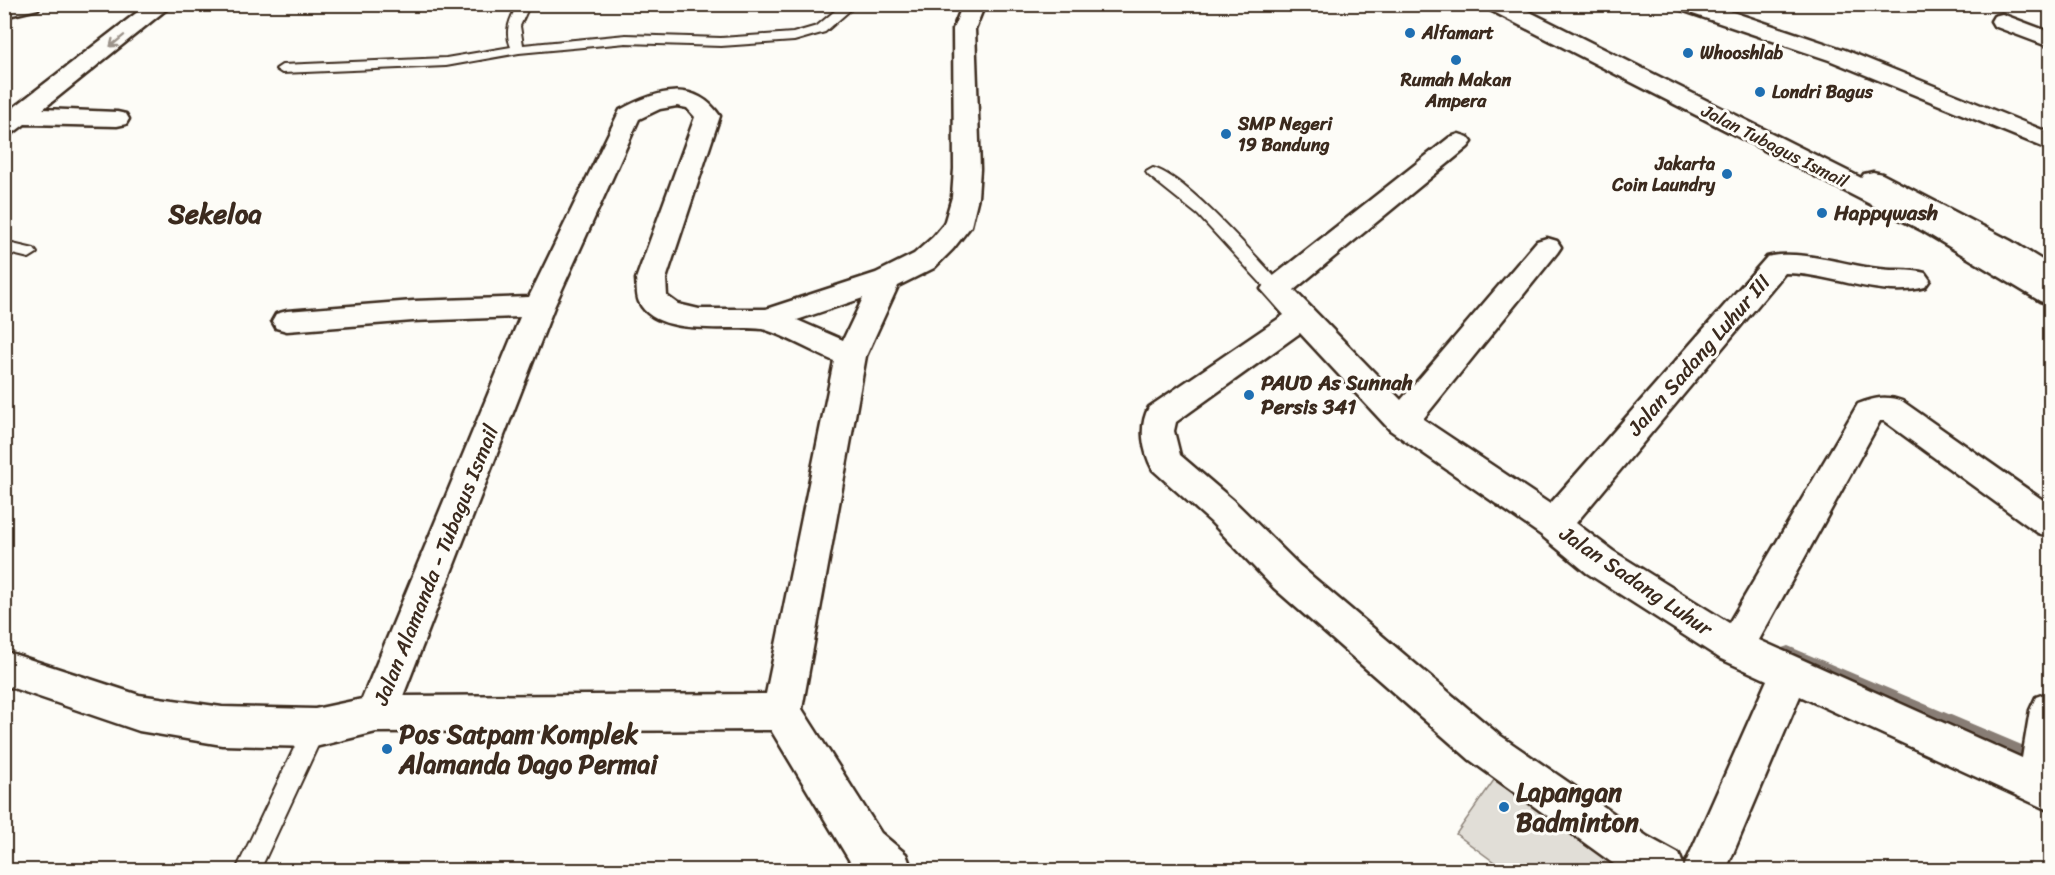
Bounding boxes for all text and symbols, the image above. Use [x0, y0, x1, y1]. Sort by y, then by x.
place label: Alfamart [1421, 17, 1494, 49]
marker: Alfamart [1403, 26, 1417, 40]
one-way arrow [110, 34, 125, 48]
place label: Whooshlab [1700, 37, 1783, 69]
marker: Whooshlab [1681, 46, 1695, 60]
marker: Rumah Makan Ampera [1449, 53, 1463, 67]
place label: Rumah Makan Ampera [1400, 64, 1511, 117]
place label: Londri Bagus [1772, 76, 1874, 108]
marker: Londri Bagus [1753, 85, 1767, 99]
street label: Jalan Tubagus Ismail [1695, 95, 1855, 197]
place label: SMP Negeri 19 Bandung [1237, 108, 1333, 161]
marker: SMP Negeri 19 Bandung [1219, 127, 1233, 141]
place label: Jakarta Coin Laundry [1611, 148, 1716, 201]
marker: Jakarta Coin Laundry [1720, 167, 1734, 181]
district label: Sekeloa [167, 190, 262, 238]
place label: Happywash [1833, 194, 1938, 232]
marker: Happywash [1815, 206, 1829, 220]
street label: Jalan Sadang Luhur III [1617, 265, 1781, 446]
place label: PAUD As Sunnah Persis 341 [1261, 364, 1413, 426]
marker: PAUD As Sunnah Persis 341 [1242, 388, 1256, 402]
street label: Jalan Alamanda - Tubagus Ismail [362, 418, 510, 712]
street label: Jalan Sadang Luhur [1551, 515, 1722, 647]
place label: Pos Satpam Komplek Alamanda Dago Permai [398, 711, 659, 787]
marker: Pos Satpam Komplek Alamanda Dago Permai [380, 742, 394, 756]
place label: Lapangan Badminton [1516, 769, 1639, 845]
marker: Lapangan Badminton [1497, 800, 1511, 814]

